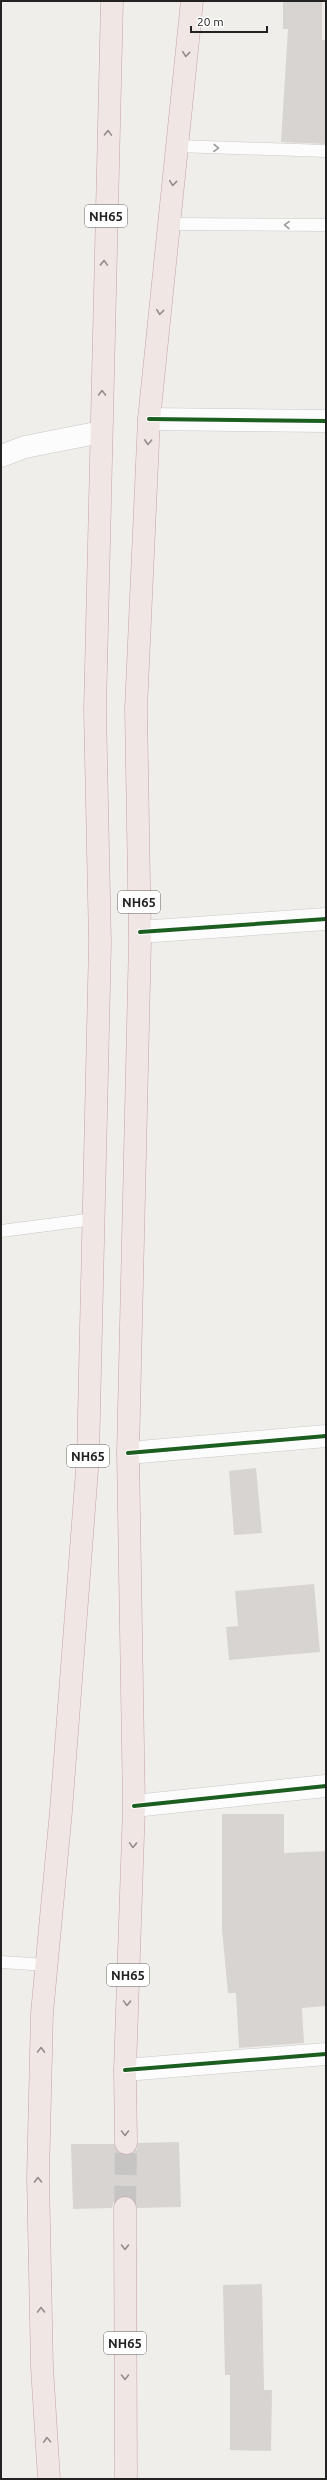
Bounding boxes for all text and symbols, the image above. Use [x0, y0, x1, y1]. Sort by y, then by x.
scale bar [191, 8, 267, 34]
text: 20 m [197, 15, 224, 28]
one-way arrow [182, 51, 191, 57]
one-way arrow [104, 130, 113, 136]
one-way arrow [213, 143, 219, 152]
one-way arrow [169, 180, 178, 186]
road number: NH65 [85, 205, 127, 227]
one-way arrow [284, 221, 290, 229]
one-way arrow [100, 260, 109, 266]
one-way arrow [155, 309, 164, 315]
one-way arrow [98, 390, 106, 396]
one-way arrow [143, 439, 152, 445]
road number: NH65 [118, 891, 160, 913]
road number: NH65 [67, 1445, 109, 1467]
one-way arrow [129, 1842, 137, 1848]
road number: NH65 [107, 1964, 149, 1986]
one-way arrow [123, 2000, 132, 2006]
one-way arrow [37, 2047, 46, 2053]
one-way arrow [121, 2130, 130, 2136]
one-way arrow [34, 2177, 42, 2183]
one-way arrow [121, 2244, 129, 2250]
one-way arrow [37, 2307, 45, 2313]
road number: NH65 [104, 2332, 146, 2354]
one-way arrow [121, 2374, 129, 2380]
one-way arrow [42, 2437, 51, 2443]

